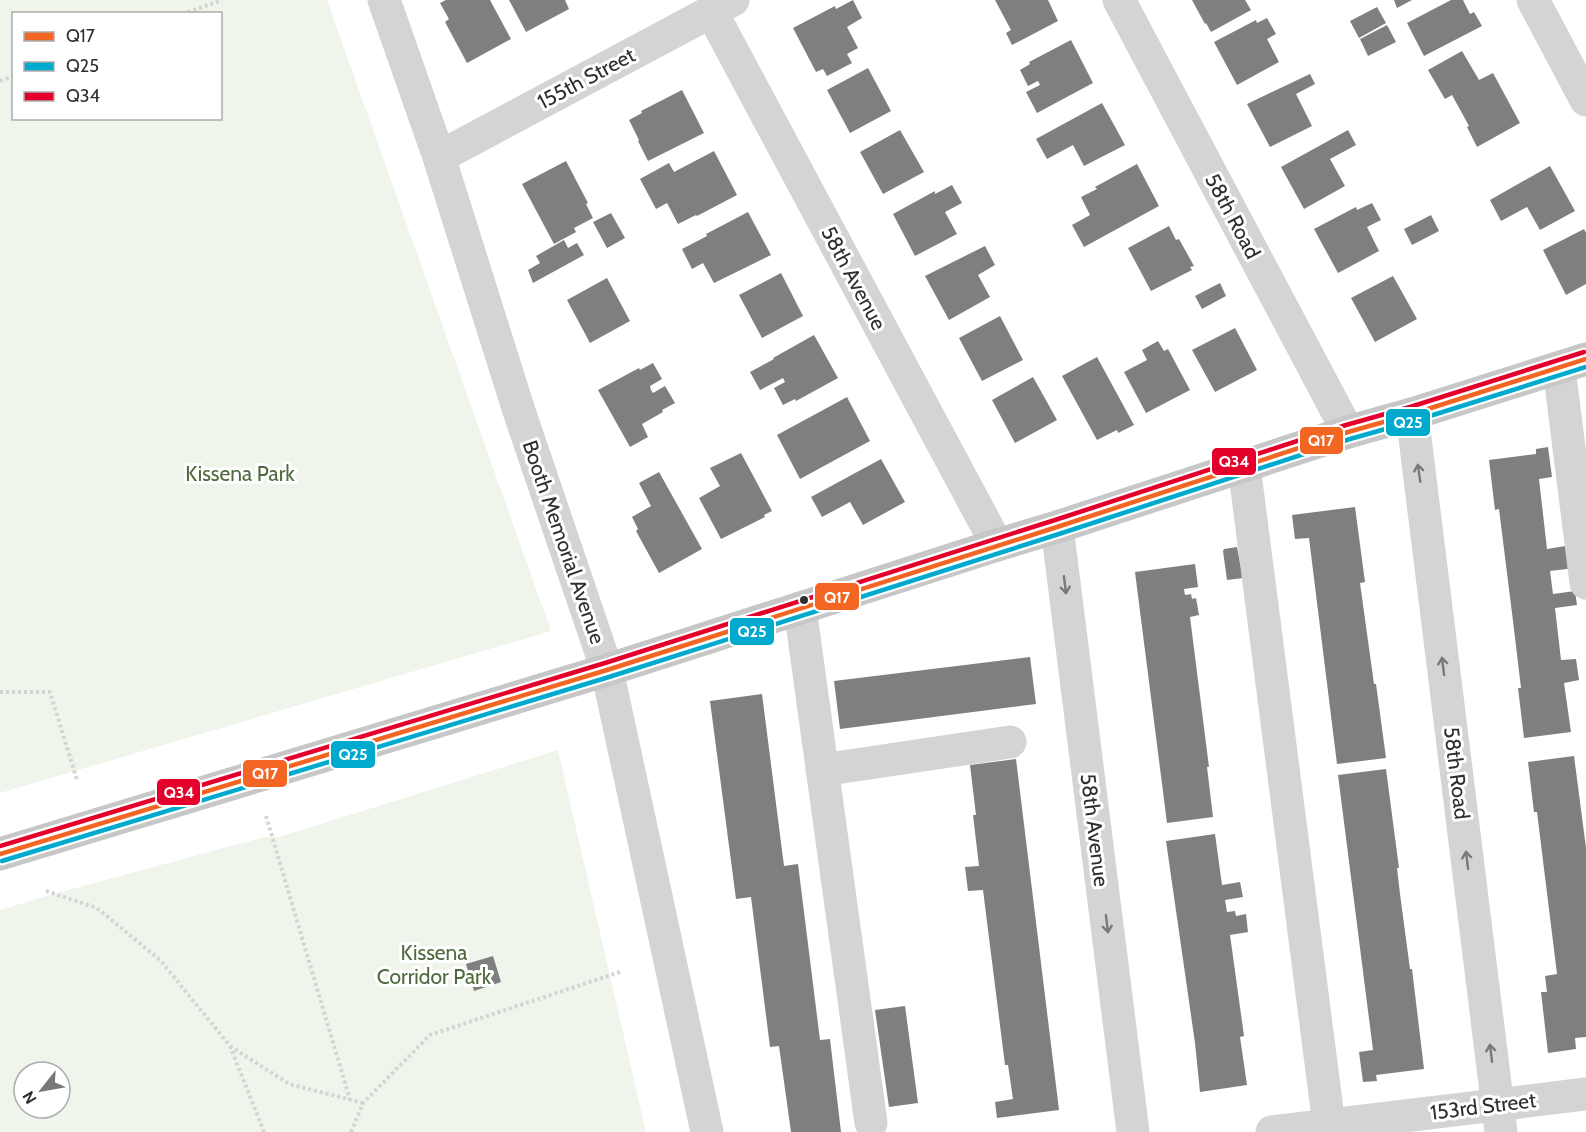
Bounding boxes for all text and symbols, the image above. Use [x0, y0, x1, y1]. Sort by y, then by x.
legend [12, 12, 222, 120]
text: Q17 [66, 25, 95, 47]
street label: 155th Street [533, 42, 639, 114]
text: Q25 [66, 55, 99, 77]
text: Q34 [66, 85, 100, 107]
street label: 58th Road [1200, 169, 1266, 263]
street label: 58th Avenue [816, 222, 892, 334]
line badge: Q25 [1385, 408, 1431, 437]
text: Q25 [1393, 413, 1423, 432]
line badge: Q17 [1299, 426, 1344, 455]
text: Q17 [1308, 431, 1335, 450]
street label: Booth Memorial Avenue [517, 437, 611, 647]
line badge: Q34 [1211, 447, 1257, 476]
text: Q34 [1219, 452, 1249, 471]
park label: Kissena Park [185, 461, 295, 486]
one-way arrow [1414, 463, 1425, 483]
one-way arrow [1059, 575, 1070, 594]
line badge: Q17 [814, 582, 860, 611]
text: Q17 [824, 588, 851, 607]
unlabelled marker [798, 594, 810, 606]
line badge: Q25 [729, 617, 775, 646]
text: Q25 [737, 622, 767, 641]
one-way arrow [1438, 657, 1449, 676]
street label: 58th Road [1439, 725, 1475, 821]
line badge: Q25 [330, 740, 376, 769]
text: Q25 [338, 745, 368, 764]
line badge: Q17 [242, 759, 288, 788]
text: Q17 [252, 764, 279, 783]
street label: 58th Avenue [1076, 772, 1114, 888]
line badge: Q34 [156, 778, 201, 806]
text: Q34 [164, 783, 194, 802]
one-way arrow [1462, 850, 1473, 870]
one-way arrow [1102, 914, 1113, 934]
park label: Kissena Corridor Park [377, 940, 492, 989]
one-way arrow [1485, 1044, 1496, 1064]
north arrow [12, 1060, 72, 1120]
street label: 153rd Street [1429, 1087, 1537, 1125]
text: N [19, 1088, 41, 1107]

